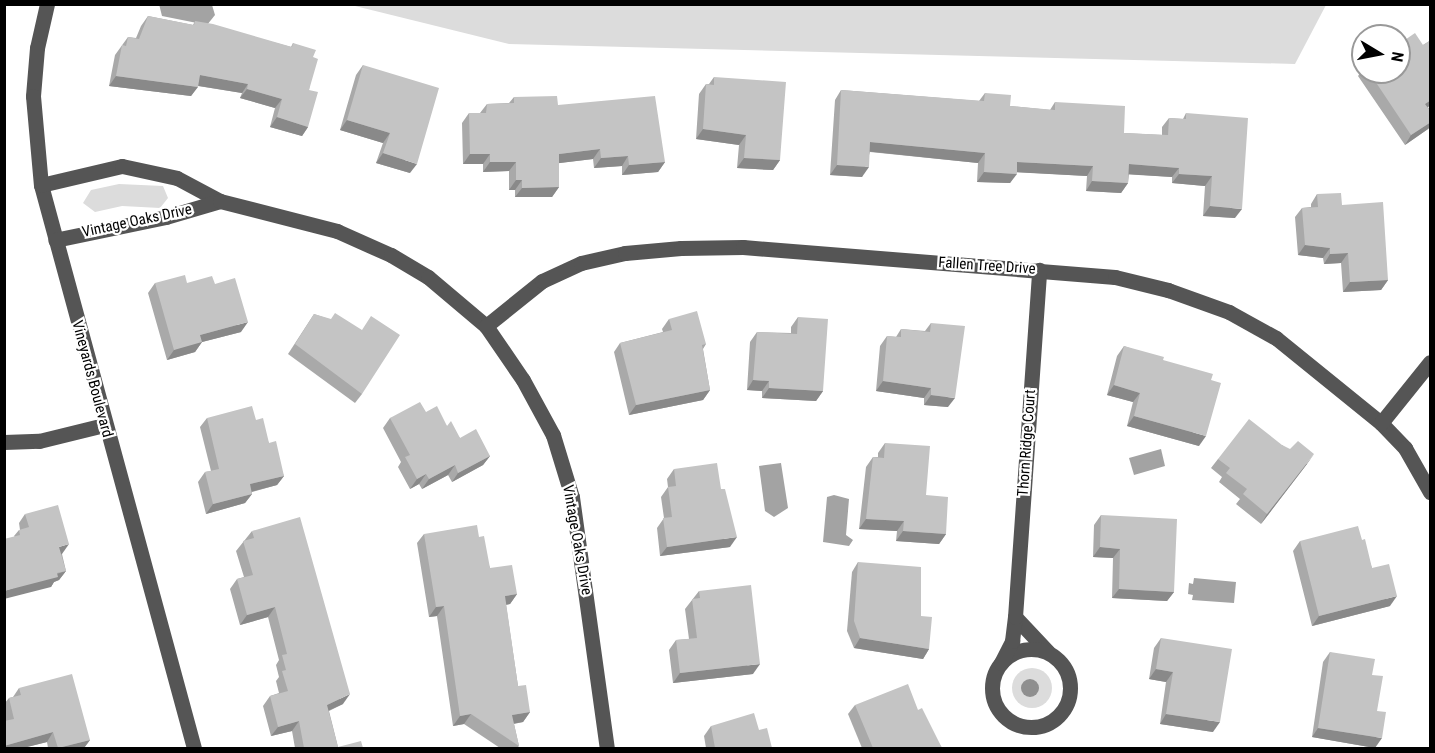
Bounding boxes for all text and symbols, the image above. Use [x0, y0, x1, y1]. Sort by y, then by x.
north arrow [1351, 24, 1411, 84]
text: N [1387, 50, 1407, 63]
street label: Vintage Oaks Drive [80, 201, 194, 241]
street label: Fallen Tree Drive [938, 254, 1036, 278]
street label: Vineyards Boulevard [68, 319, 116, 439]
street label: Thorn Ridge Court [1014, 389, 1040, 497]
street label: Vintage Oaks Drive [558, 483, 596, 597]

